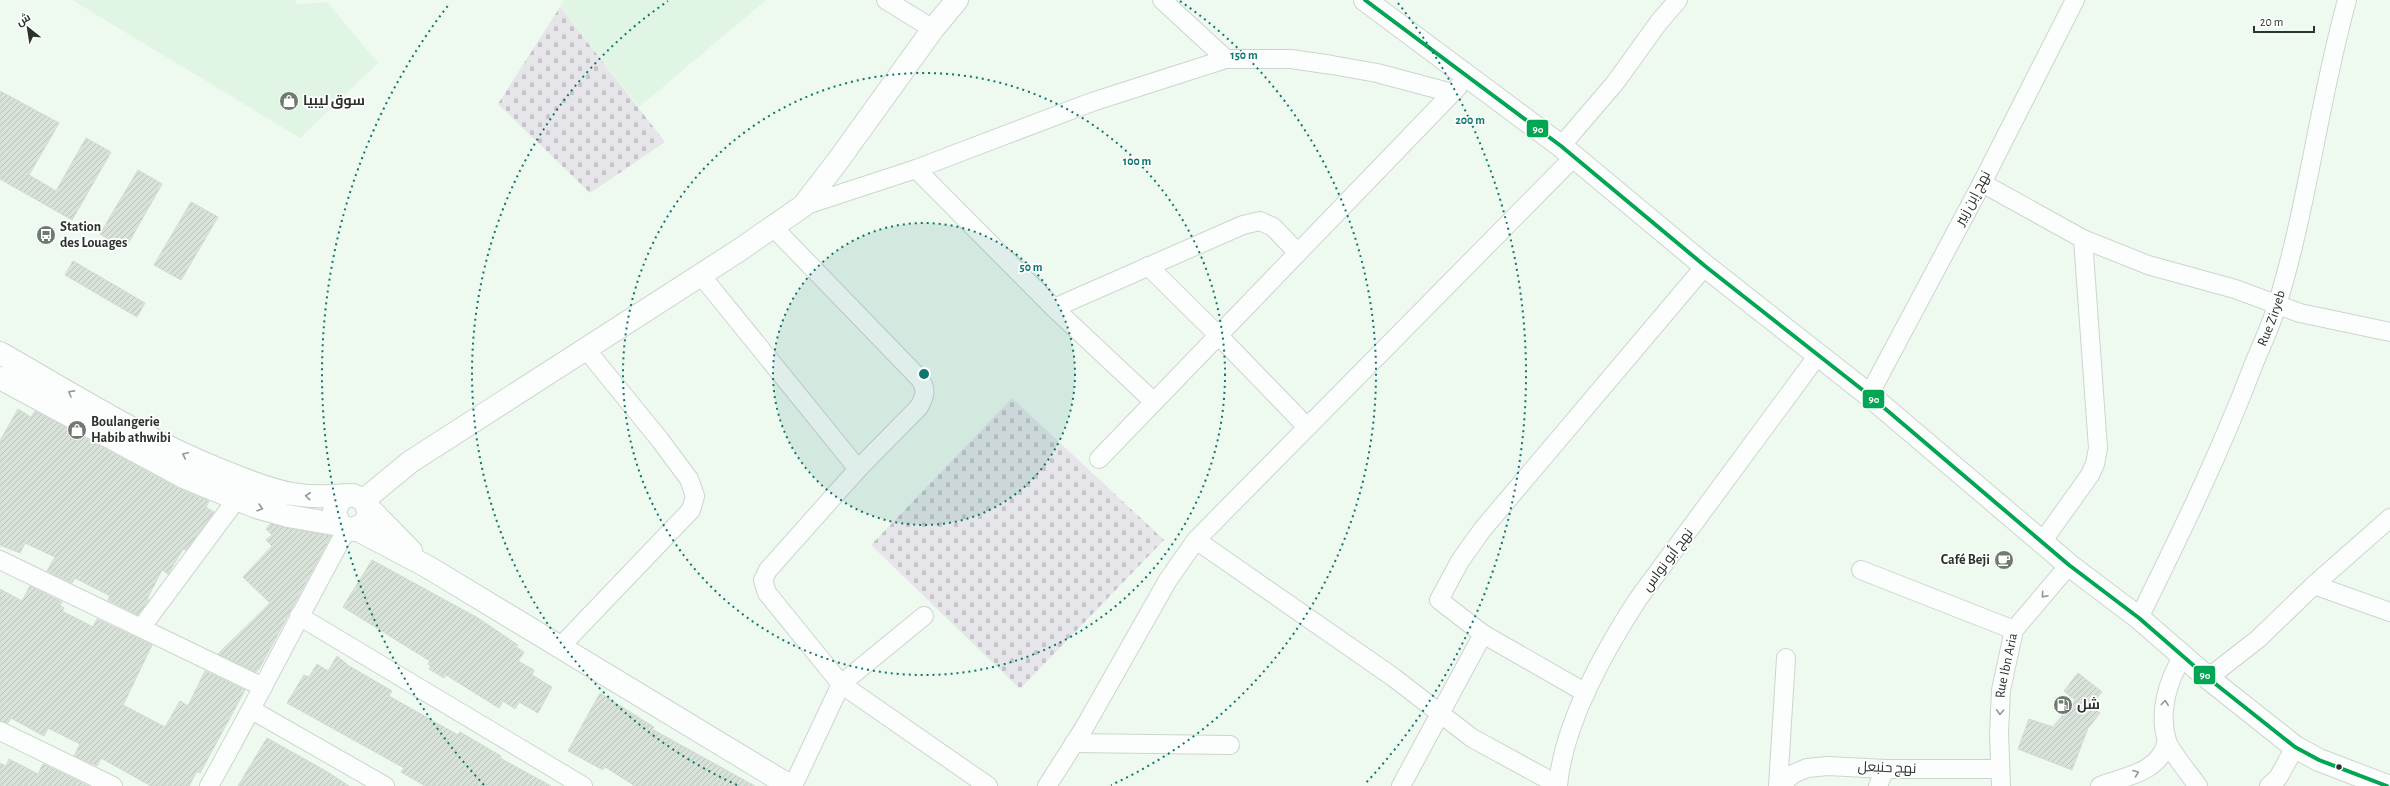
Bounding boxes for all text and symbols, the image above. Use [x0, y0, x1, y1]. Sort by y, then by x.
north arrow [8, 8, 48, 48]
scale bar [2254, 8, 2314, 34]
text: ش [14, 11, 33, 29]
text: 20 m [2260, 16, 2283, 28]
text: 150 m [1230, 49, 1258, 61]
shop icon: سوق ليبيا [278, 90, 300, 112]
place label: سوق ليبيا [303, 94, 365, 109]
text: 200 m [1455, 114, 1485, 126]
line badge: 90 [1526, 119, 1549, 138]
text: 90 [1532, 124, 1544, 135]
text: 100 m [1123, 155, 1151, 167]
street label: نهج إبن زبير [1952, 168, 1994, 229]
place label: Station des Louages [60, 220, 127, 250]
bus stop icon: Station des Louages [35, 224, 57, 246]
text: 50 m [1020, 261, 1043, 273]
street label: Rue Ziryeb [2255, 289, 2288, 348]
centre of rings [917, 367, 931, 381]
line badge: 90 [1862, 389, 1885, 409]
one-way arrow [68, 390, 75, 398]
text: 90 [1868, 394, 1880, 405]
place label: Boulangerie Habib athwibi [91, 415, 171, 445]
shop icon: Boulangerie Habib athwibi [66, 419, 88, 441]
one-way arrow [182, 452, 190, 460]
one-way arrow [305, 492, 311, 501]
one-way arrow [256, 503, 263, 512]
street label: نهج أبو نواس [1638, 524, 1697, 595]
cafe icon: Café Beji [1993, 549, 2015, 571]
place label: Café Beji [1941, 553, 1990, 567]
one-way arrow [2041, 590, 2048, 597]
street label: Rue Ibn Aria [1994, 631, 2020, 698]
line badge: 90 [2193, 665, 2216, 685]
text: 90 [2199, 670, 2211, 681]
fuel station icon: شل [2052, 694, 2074, 716]
place label: شل [2077, 696, 2100, 713]
one-way arrow [2161, 699, 2170, 706]
one-way arrow [1996, 709, 2005, 715]
street label: نهج حنبعل [1857, 760, 1917, 777]
unlabelled marker [2334, 762, 2344, 772]
one-way arrow [2133, 769, 2140, 777]

